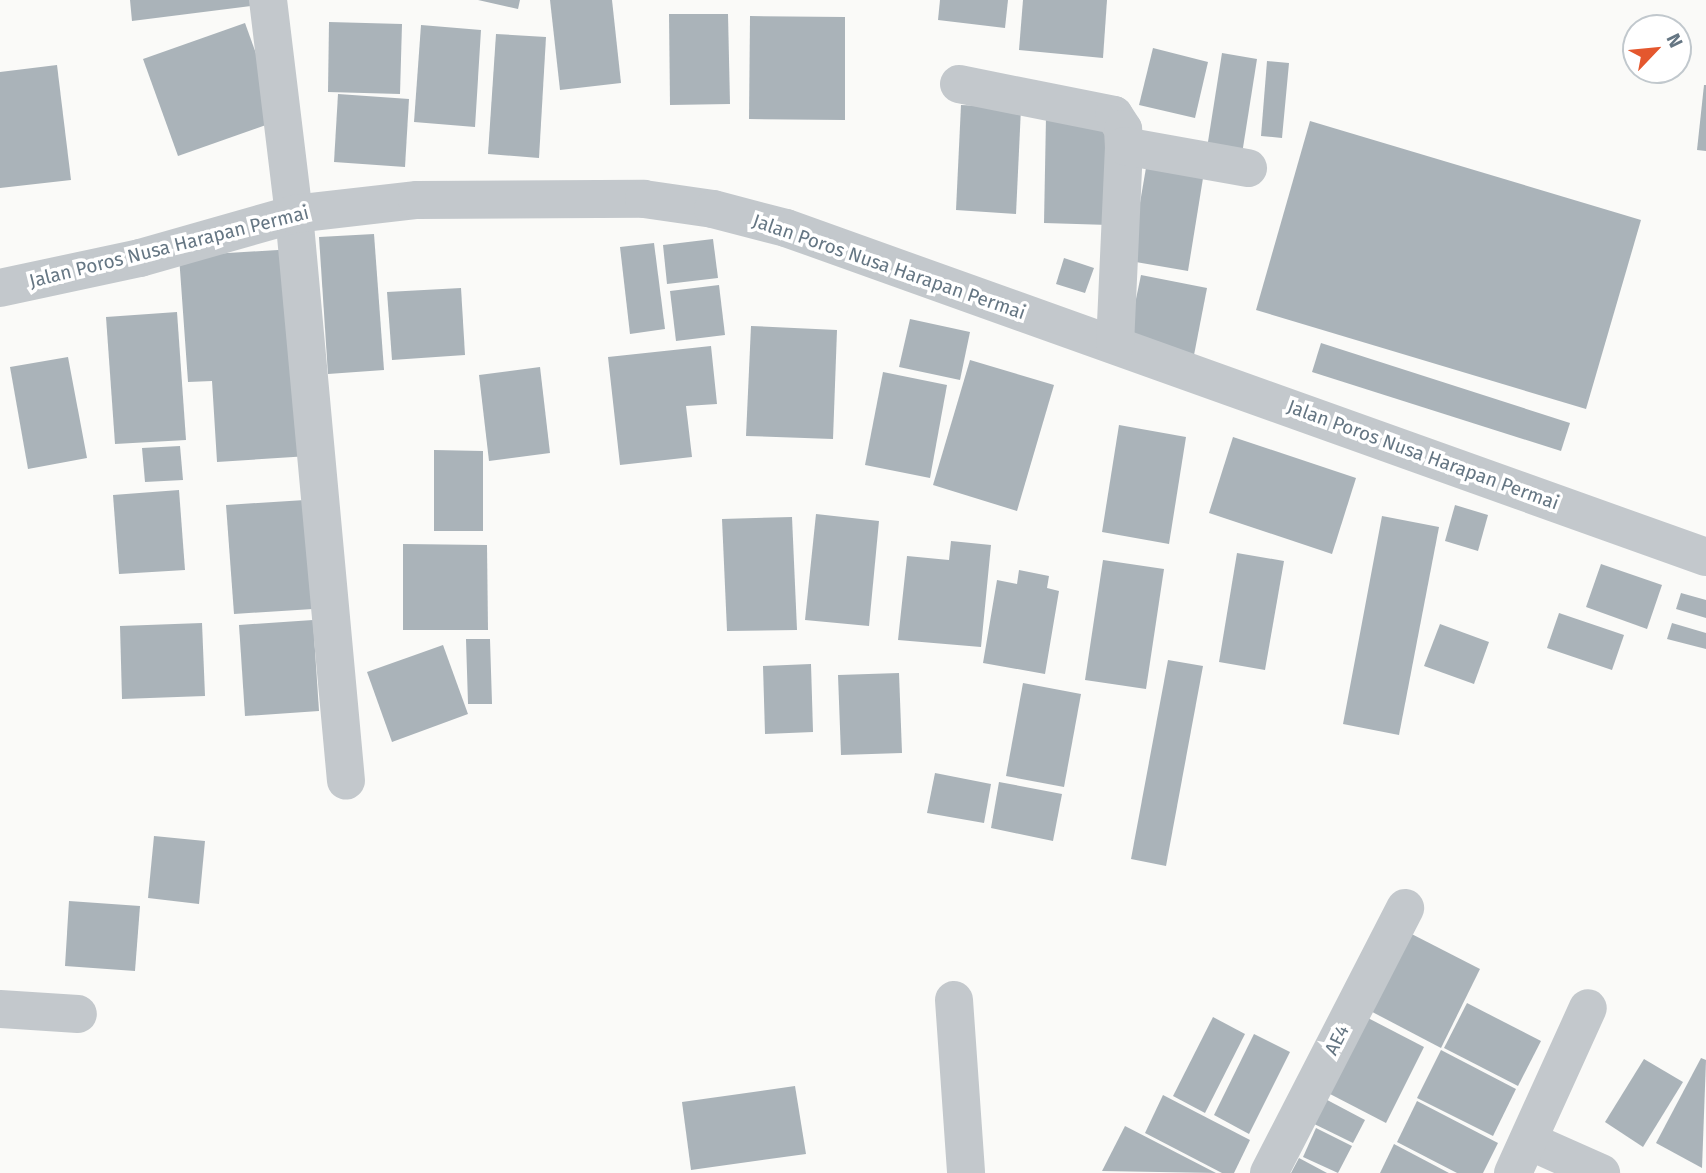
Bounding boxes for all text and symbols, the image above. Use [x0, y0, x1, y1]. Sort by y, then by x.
north arrow [1622, 14, 1692, 84]
text: N [1661, 30, 1688, 51]
street label: Jalan Poros Nusa Harapan Permai [27, 201, 311, 293]
street label: Jalan Poros Nusa Harapan Permai [749, 209, 1029, 325]
street label: Jalan Poros Nusa Harapan Permai [1284, 395, 1562, 515]
street label: AE4 [1320, 1021, 1354, 1059]

